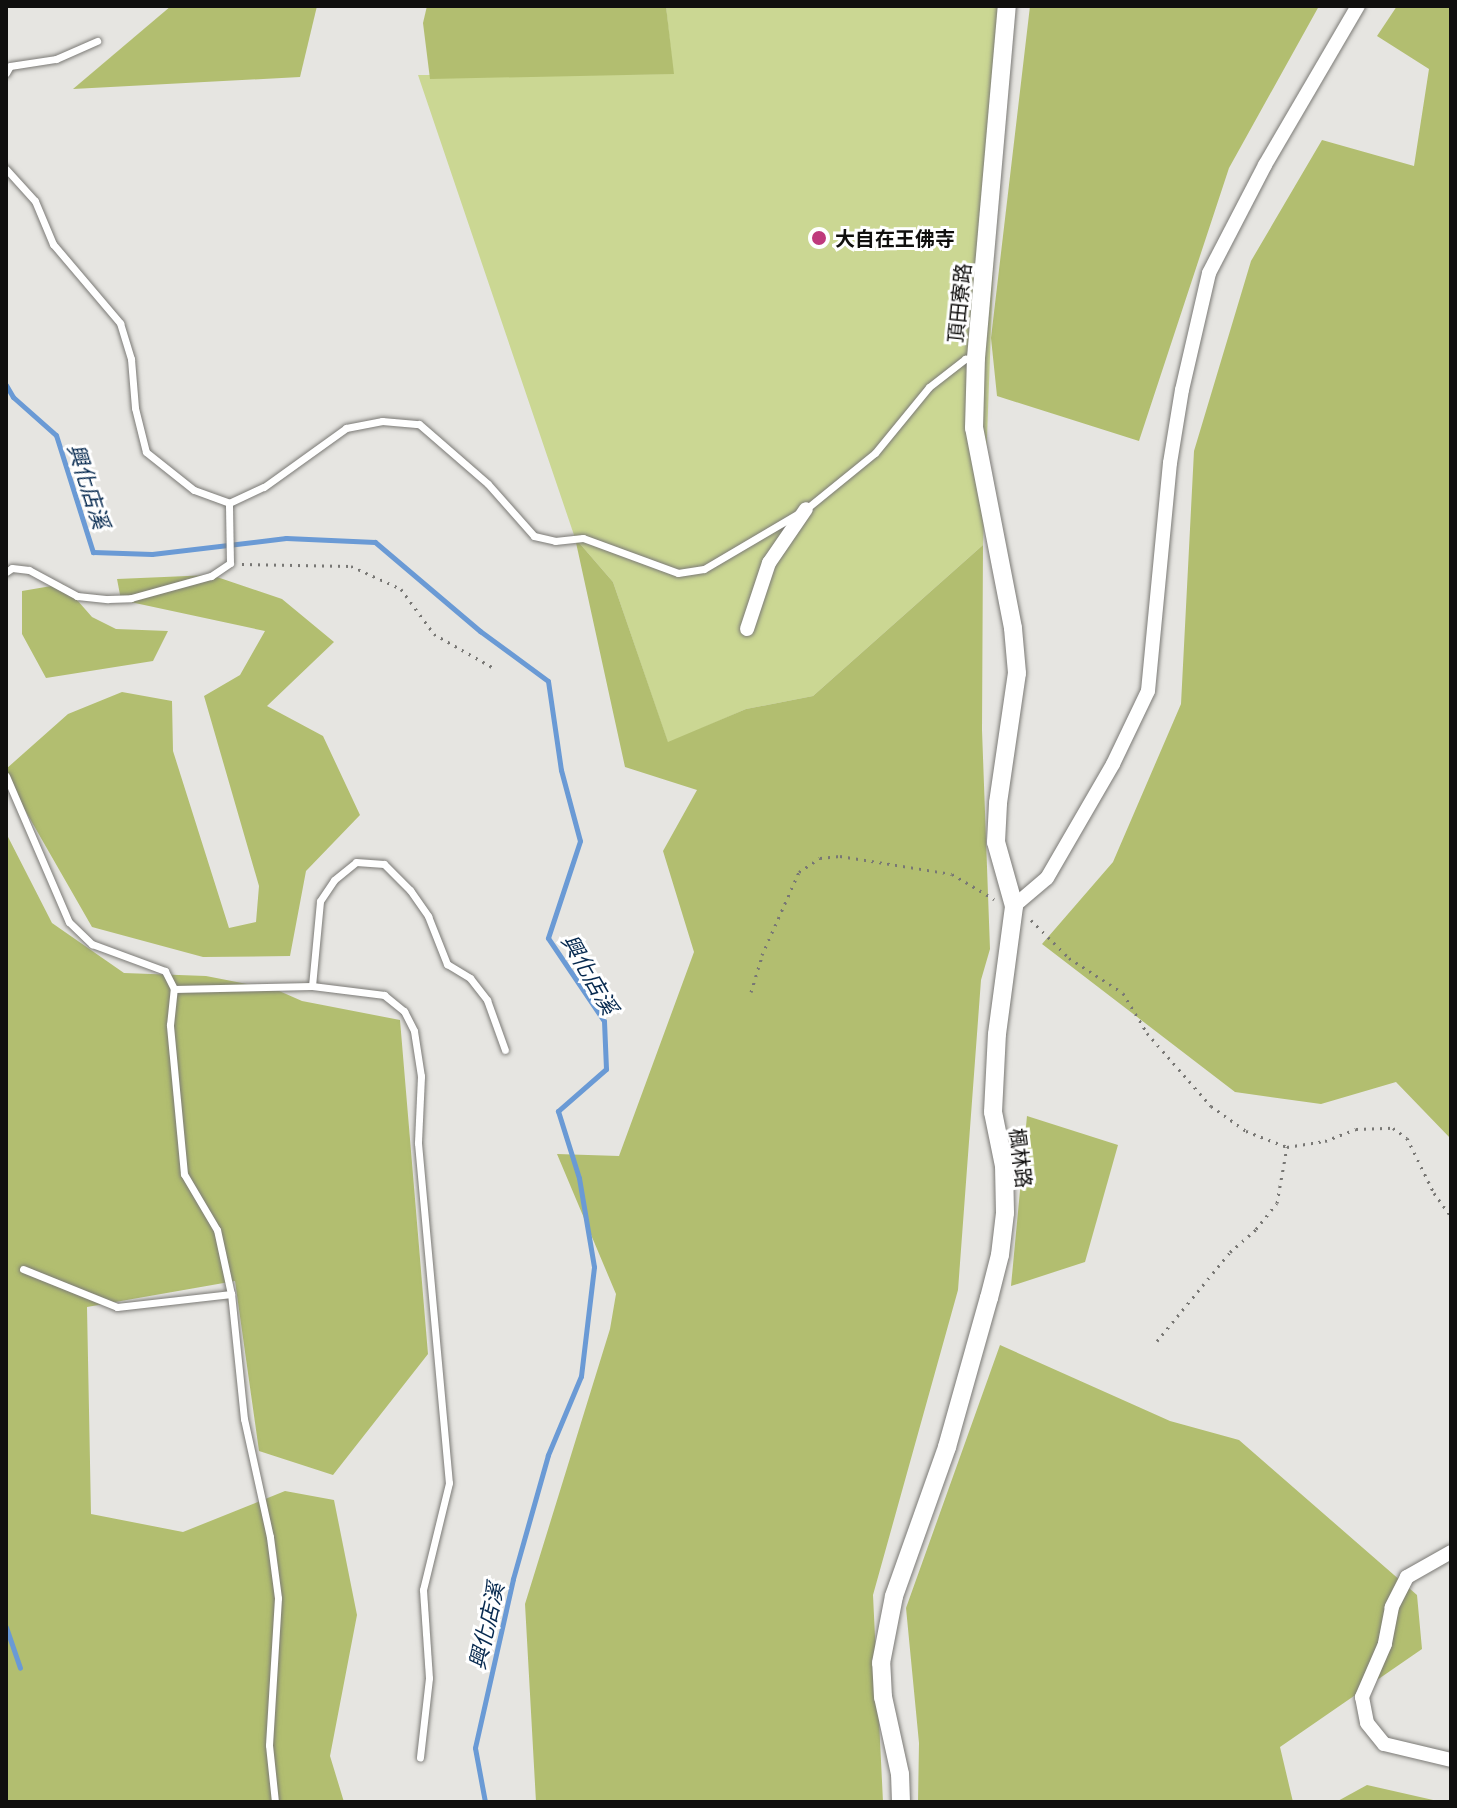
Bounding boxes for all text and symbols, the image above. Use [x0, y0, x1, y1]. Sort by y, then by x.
place label: 大自在王佛寺 [835, 226, 955, 250]
marker: 大自在王佛寺 [810, 229, 828, 247]
street label: 頂田寮路 [943, 262, 975, 344]
water label: 興化店溪 [63, 440, 115, 532]
water label: 興化店溪 [557, 929, 623, 1019]
street label: 楓林路 [1005, 1127, 1037, 1189]
water label: 興化店溪 [463, 1580, 509, 1672]

